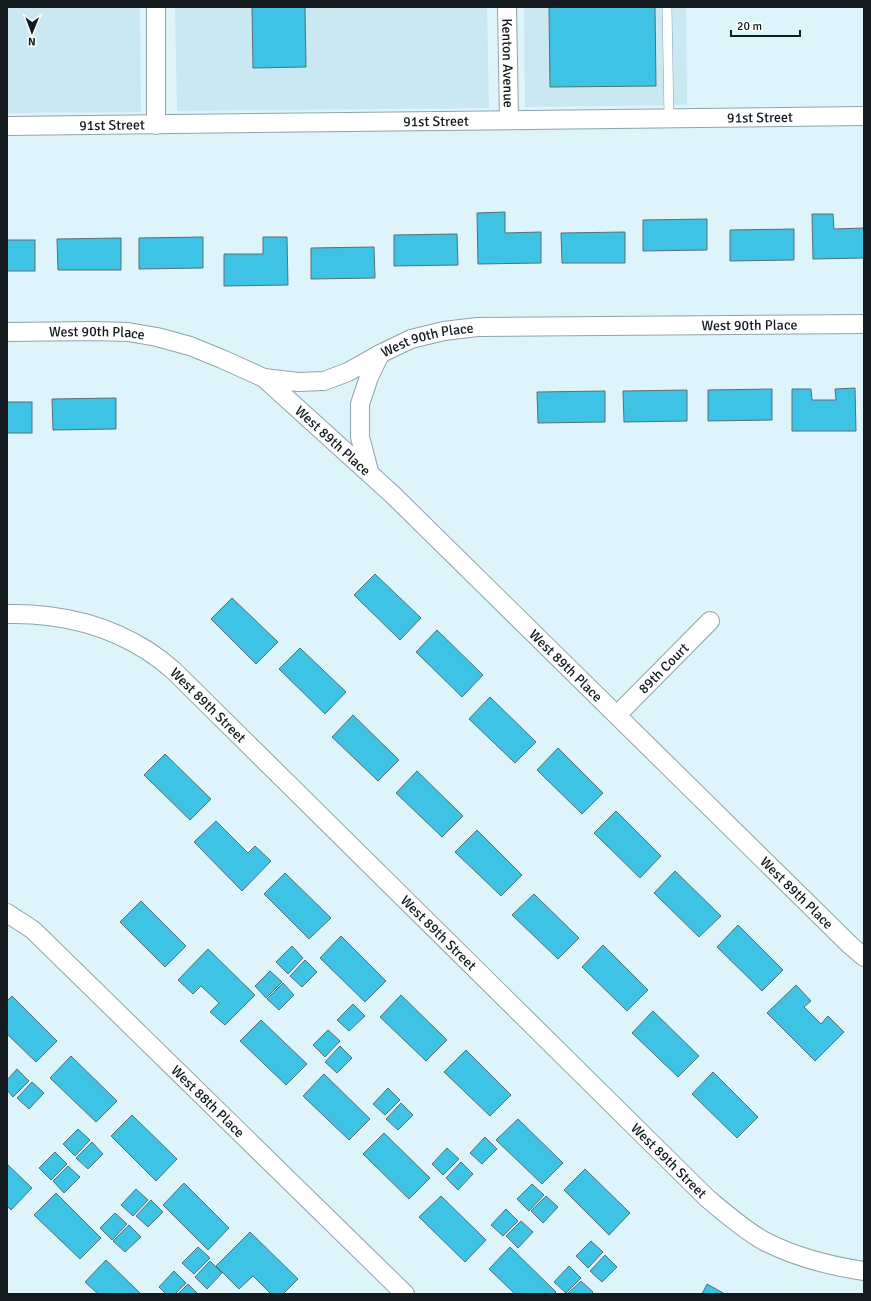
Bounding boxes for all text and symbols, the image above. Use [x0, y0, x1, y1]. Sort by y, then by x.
north arrow [12, 12, 52, 52]
scale bar [731, 12, 800, 38]
street label: Kenton Avenue [498, 18, 517, 108]
text: 20 m [737, 19, 762, 34]
text: N [28, 35, 36, 48]
street label: 91st Street [727, 109, 793, 127]
street label: 91st Street [403, 113, 469, 130]
street label: 91st Street [79, 116, 145, 134]
street label: West 90th Place [701, 317, 798, 334]
street label: West 90th Place [378, 319, 475, 361]
street label: West 90th Place [49, 323, 146, 344]
street label: West 89th Place [291, 402, 374, 479]
street label: West 89th Place [526, 626, 606, 705]
street label: 89th Court [635, 639, 693, 697]
street label: West 89th Street [167, 664, 249, 746]
street label: West 89th Place [756, 853, 837, 933]
street label: West 89th Street [397, 892, 480, 974]
street label: West 88th Place [167, 1062, 248, 1141]
street label: West 89th Street [627, 1120, 710, 1202]

